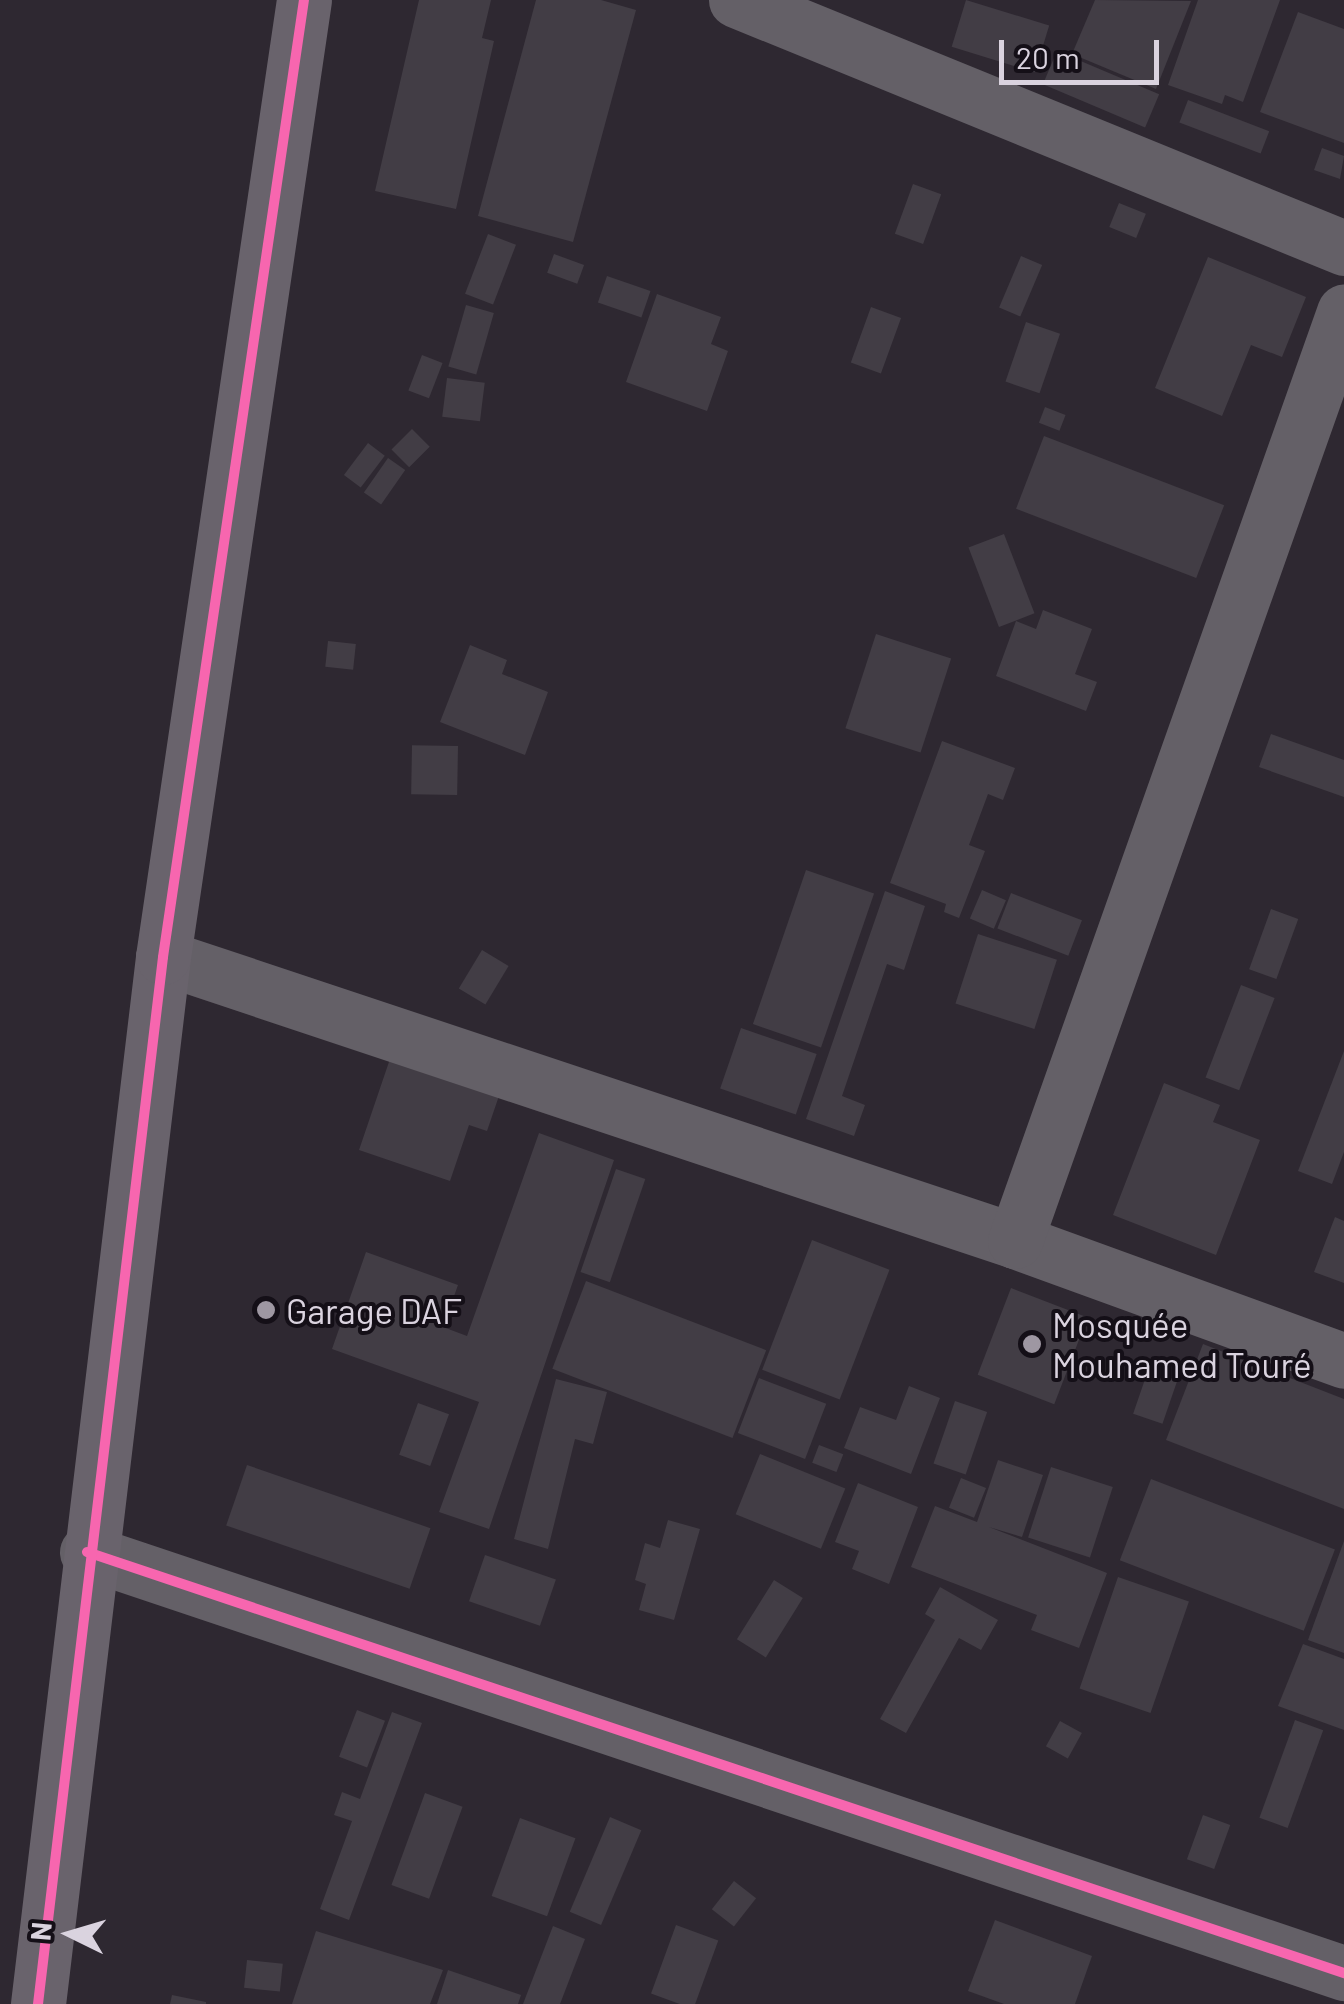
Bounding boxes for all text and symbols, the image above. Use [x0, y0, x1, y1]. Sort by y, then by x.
scale bar [1004, 20, 1164, 82]
text: 20 m [1016, 39, 1080, 75]
place label: Garage DAF [286, 1289, 462, 1331]
marker: Garage DAF [255, 1299, 277, 1321]
place label: Mosquée Mouhamed Touré [1052, 1303, 1312, 1385]
marker: Mosquée Mouhamed Touré [1021, 1333, 1043, 1355]
north arrow [20, 1884, 120, 1984]
text: N [22, 1921, 58, 1942]

